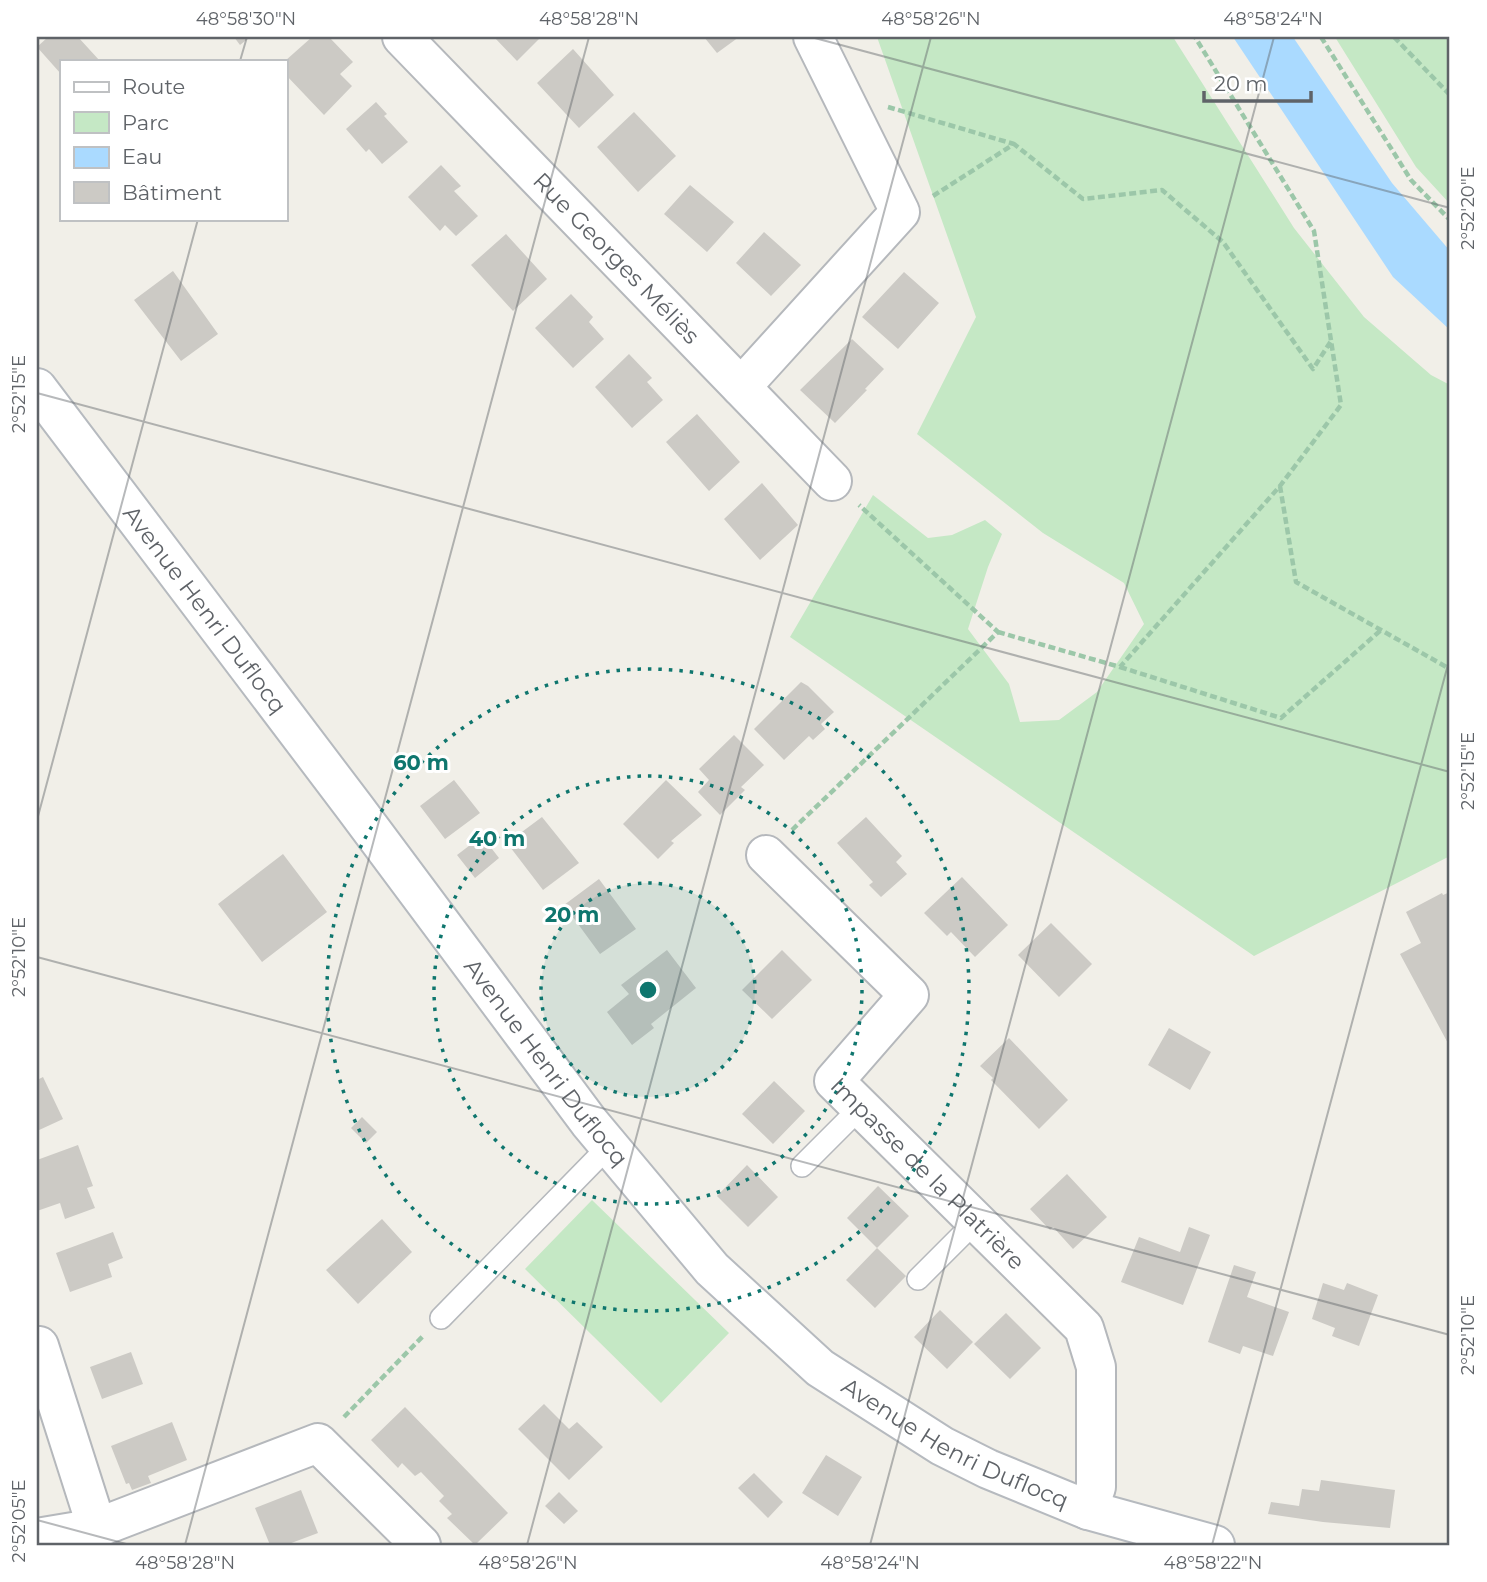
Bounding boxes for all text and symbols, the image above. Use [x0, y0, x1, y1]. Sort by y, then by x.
text: 48°58'30"N [196, 8, 296, 30]
text: 48°58'28"N [539, 8, 639, 30]
text: 48°58'26"N [881, 8, 981, 30]
text: 48°58'24"N [1223, 8, 1323, 30]
legend [60, 60, 287, 220]
scale bar [1204, 60, 1310, 104]
text: 20 m [1214, 71, 1268, 96]
text: Route [122, 74, 185, 99]
text: Parc [122, 110, 169, 135]
text: Eau [122, 144, 162, 169]
text: 2°52'20"E [1457, 166, 1479, 250]
street label: Rue Georges Méliès [527, 167, 705, 350]
text: Bâtiment [122, 180, 222, 205]
text: 2°52'15"E [8, 355, 30, 433]
street label: Avenue Henri Duflocq [117, 500, 293, 719]
text: 2°52'15"E [1457, 732, 1479, 810]
text: 60 m [393, 750, 449, 775]
text: 40 m [469, 826, 525, 851]
text: 20 m [545, 902, 599, 927]
text: 2°52'10"E [8, 917, 30, 997]
street label: Avenue Henri Duflocq [458, 953, 634, 1172]
centre of rings [636, 978, 660, 1002]
street label: Impasse de la Platrière [825, 1072, 1031, 1276]
text: 2°52'10"E [1457, 1295, 1479, 1375]
street label: Avenue Henri Duflocq [837, 1372, 1073, 1515]
text: 2°52'05"E [8, 1480, 30, 1562]
text: 48°58'28"N [135, 1552, 235, 1574]
text: 48°58'26"N [478, 1552, 578, 1574]
text: 48°58'24"N [820, 1552, 920, 1574]
text: 48°58'22"N [1164, 1552, 1262, 1574]

